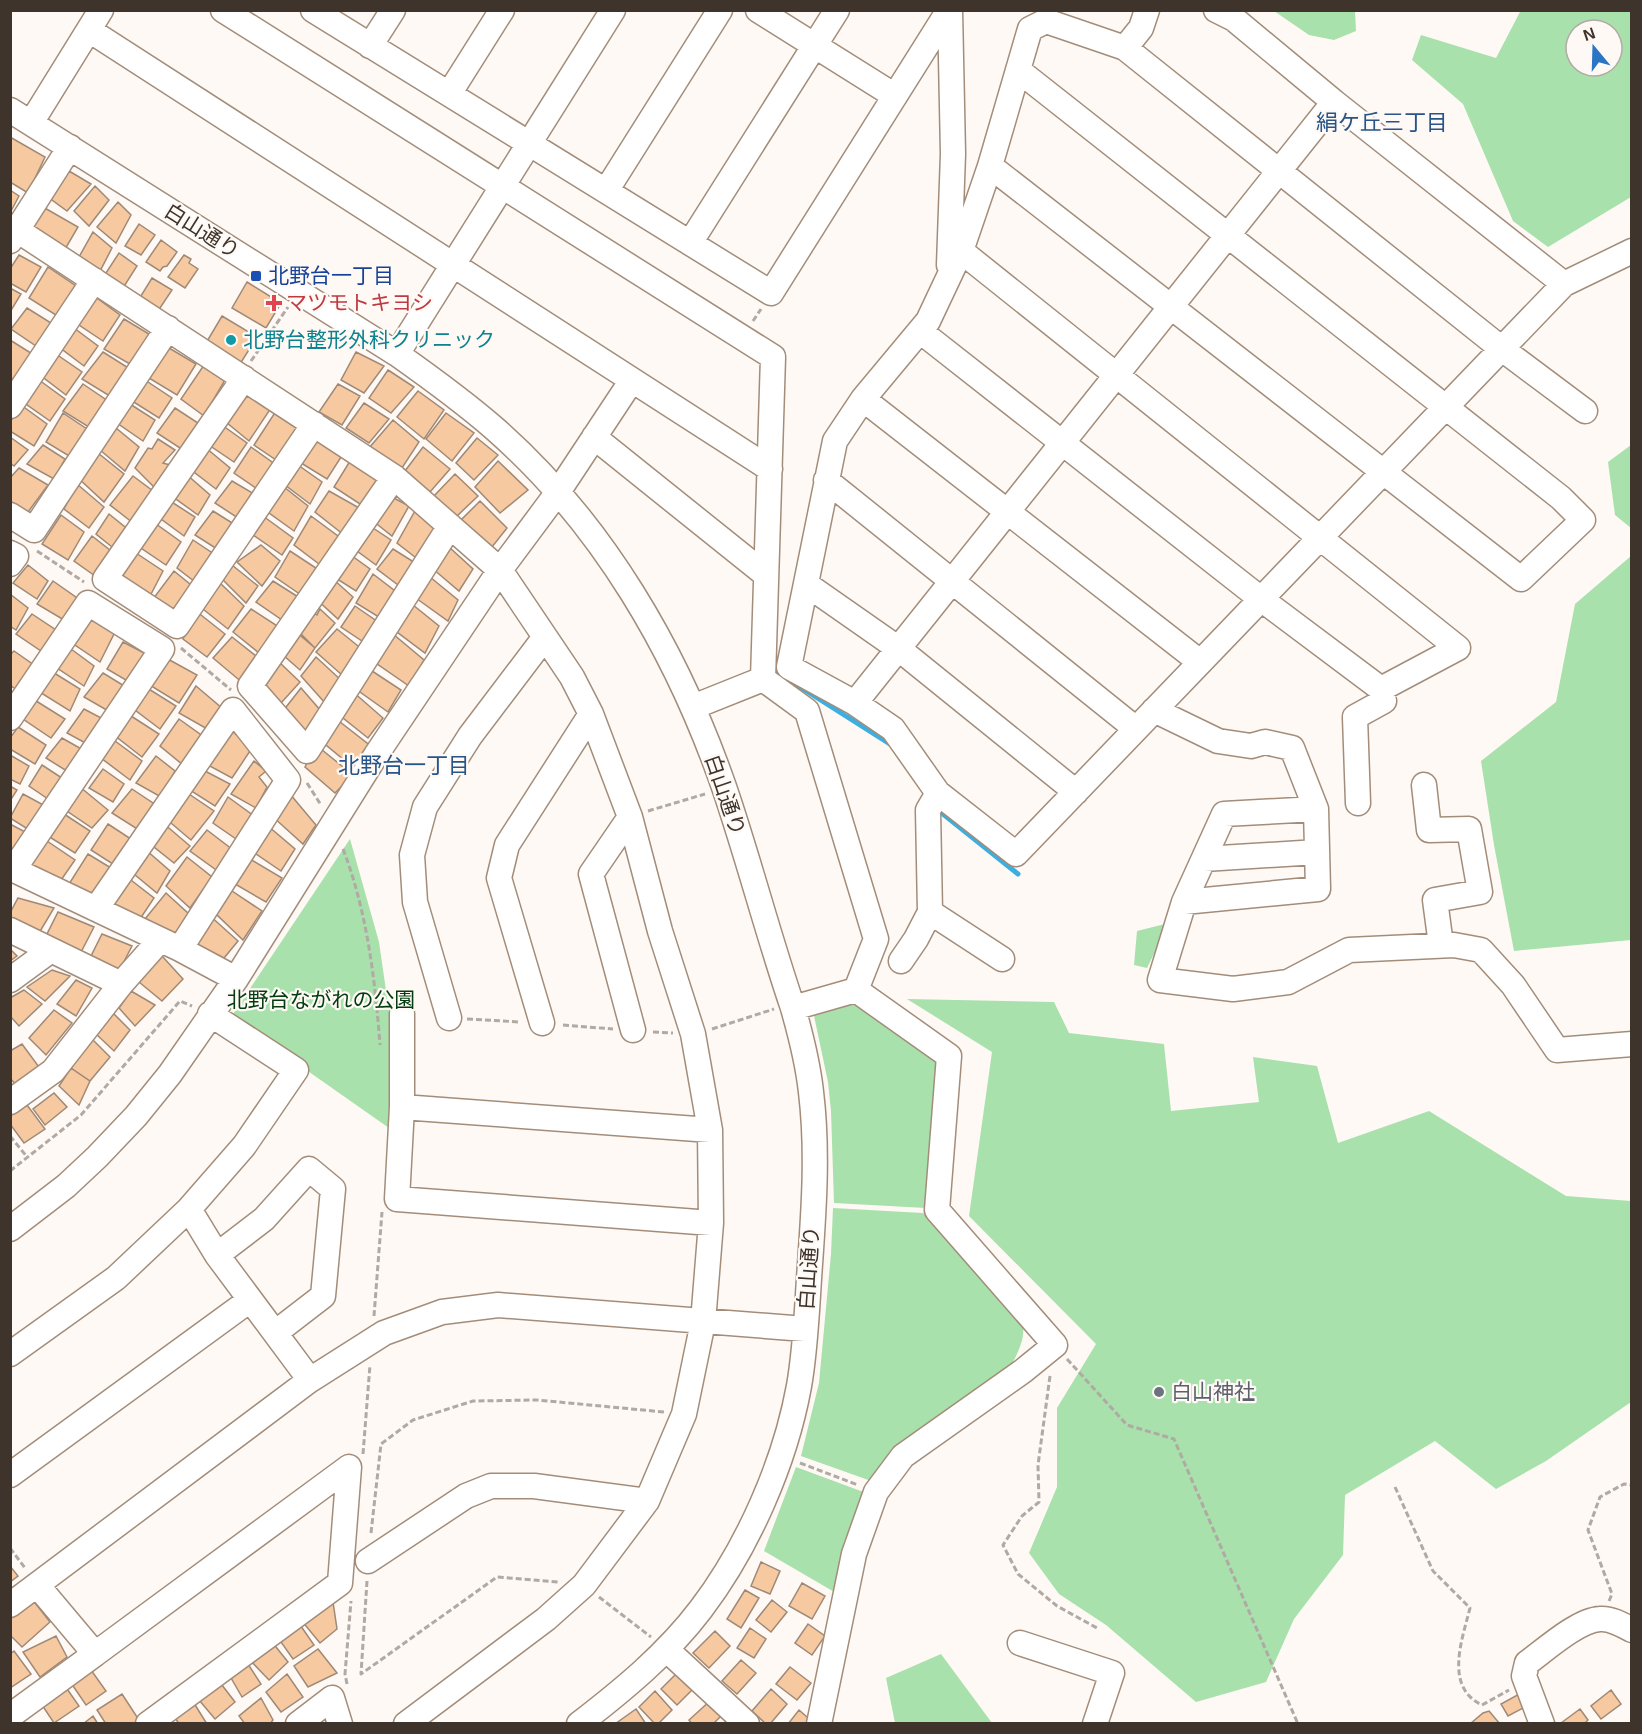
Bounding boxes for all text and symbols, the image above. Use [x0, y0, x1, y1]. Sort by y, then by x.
north arrow [1564, 18, 1624, 78]
text: N [1581, 24, 1598, 44]
district label: 絹ケ丘三丁目 [1316, 110, 1448, 135]
street label: 白山通り [161, 199, 244, 263]
place label: 北野台一丁目 [268, 264, 394, 287]
marker: 北野台一丁目 [249, 269, 263, 283]
place label: マツモトキヨシ [286, 291, 433, 314]
marker: マツモトキヨシ [267, 296, 281, 310]
place label: 北野台整形外科クリニック [243, 328, 495, 351]
marker: 北野台整形外科クリニック [224, 333, 238, 347]
street label: 白山通り [701, 751, 750, 838]
district label: 北野台一丁目 [338, 753, 470, 778]
park label: 北野台ながれの公園 [227, 988, 416, 1011]
street label: 白山通り [794, 1225, 823, 1311]
place label: 白山神社 [1171, 1380, 1255, 1403]
marker: 白山神社 [1152, 1385, 1166, 1399]

